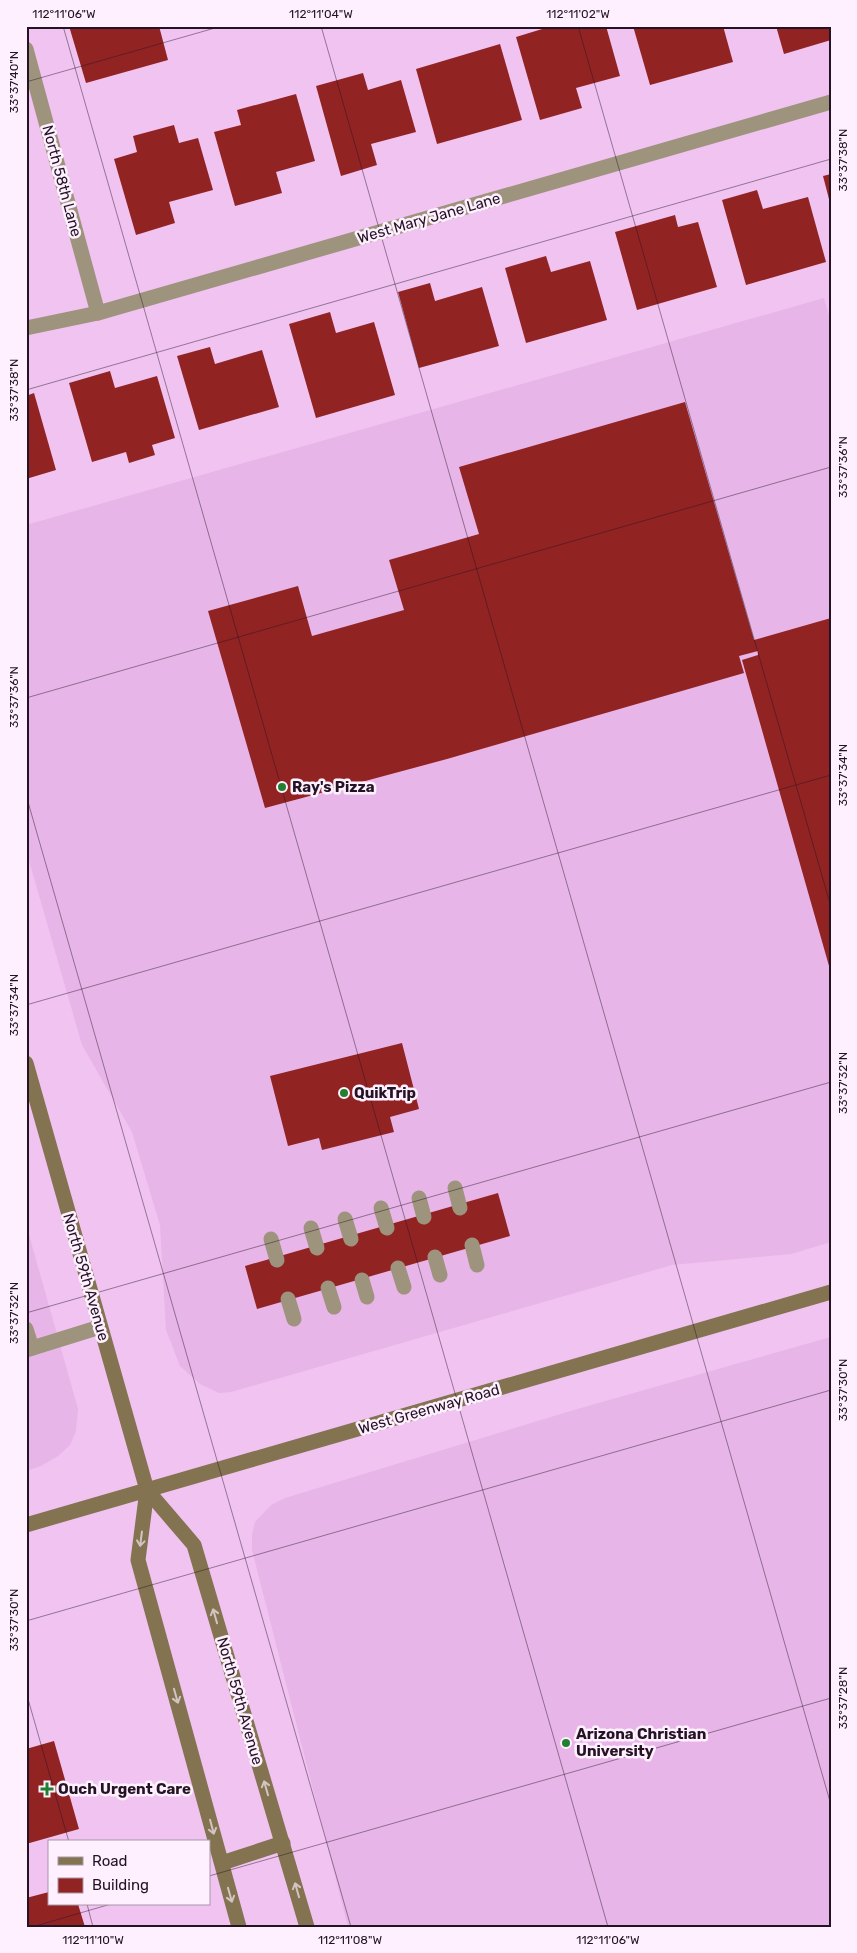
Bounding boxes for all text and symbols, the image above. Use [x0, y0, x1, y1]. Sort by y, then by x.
text: 112°11'06"W [32, 7, 96, 21]
text: 112°11'04"W [289, 7, 353, 21]
text: 112°11'02"W [546, 7, 610, 21]
text: 33°37'40"N [7, 51, 21, 113]
street label: North 58th Lane [38, 123, 86, 239]
text: 33°37'38"N [836, 129, 850, 191]
street label: West Mary Jane Lane [355, 189, 503, 247]
text: 33°37'38"N [7, 359, 21, 421]
text: 33°37'36"N [836, 436, 850, 498]
text: 33°37'36"N [7, 666, 21, 728]
text: 33°37'34"N [836, 744, 850, 806]
place label: Ray's Pizza [292, 778, 375, 796]
marker: Ray's Pizza [276, 781, 288, 793]
text: 33°37'34"N [7, 974, 21, 1036]
text: 33°37'32"N [836, 1052, 850, 1114]
place label: QuikTrip [354, 1084, 416, 1102]
marker: QuikTrip [338, 1087, 350, 1099]
street label: North 59th Avenue [59, 1211, 113, 1343]
text: 33°37'32"N [7, 1282, 21, 1344]
text: 33°37'30"N [836, 1359, 850, 1421]
street label: West Greenway Road [356, 1380, 502, 1438]
one-way arrow [136, 1530, 146, 1546]
text: 33°37'30"N [7, 1589, 21, 1651]
one-way arrow [210, 1609, 220, 1625]
street label: North 59th Avenue [213, 1635, 267, 1767]
text: 33°37'28"N [836, 1667, 850, 1729]
one-way arrow [172, 1688, 181, 1704]
place label: Arizona Christian University [576, 1725, 706, 1760]
marker: Arizona Christian University [560, 1737, 572, 1749]
place label: Ouch Urgent Care [58, 1780, 191, 1798]
one-way arrow [261, 1781, 271, 1797]
marker: Ouch Urgent Care [40, 1782, 54, 1796]
one-way arrow [208, 1819, 217, 1835]
legend [48, 1840, 210, 1906]
text: Road [92, 1852, 128, 1870]
text: Building [92, 1876, 149, 1894]
one-way arrow [291, 1883, 301, 1899]
one-way arrow [226, 1886, 236, 1902]
text: 112°11'10"W [62, 1933, 124, 1947]
text: 112°11'08"W [318, 1933, 382, 1947]
text: 112°11'06"W [576, 1933, 640, 1947]

